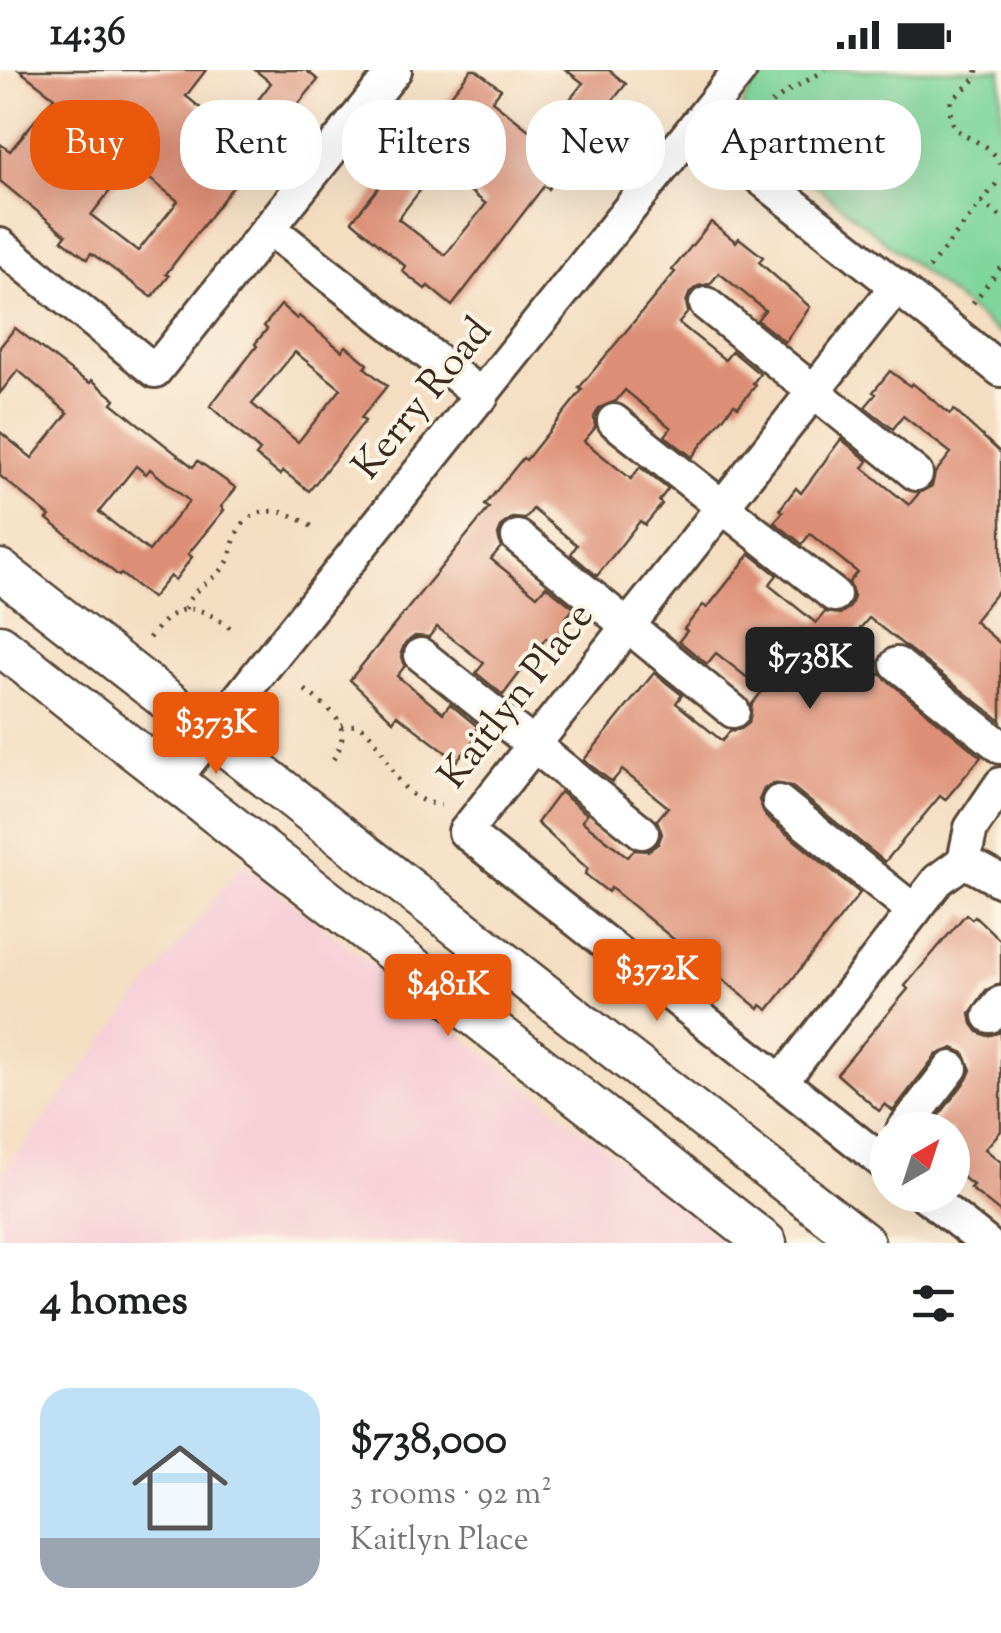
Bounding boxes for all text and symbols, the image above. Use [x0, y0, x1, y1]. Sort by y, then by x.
text: 14:36 [50, 8, 126, 62]
chip: Buy [30, 100, 160, 190]
chip: Rent [180, 100, 322, 190]
chip: Filters [342, 100, 506, 190]
chip: New [526, 100, 665, 190]
chip: Apartment [685, 100, 921, 190]
street label: Kerry Road [341, 307, 507, 493]
street label: Kaitlyn Place [427, 591, 609, 803]
pin: $738K [740, 627, 880, 712]
text: $738K [767, 636, 853, 682]
pin: $373K [146, 692, 286, 777]
text: $373K [175, 701, 257, 747]
pin: $372K [587, 939, 727, 1024]
text: $372K [615, 948, 699, 994]
pin: $481K [378, 954, 518, 1039]
text: $481K [406, 963, 490, 1009]
north arrow [870, 1112, 970, 1212]
map controls [870, 1112, 970, 1212]
text: 4 homes [40, 1273, 188, 1333]
icon: filters [906, 1276, 961, 1331]
text: $738,000 [350, 1412, 507, 1472]
icon: home [120, 1428, 240, 1548]
text: 3 rooms · 92 m² [350, 1472, 552, 1518]
text: Kaitlyn Place [350, 1518, 529, 1564]

